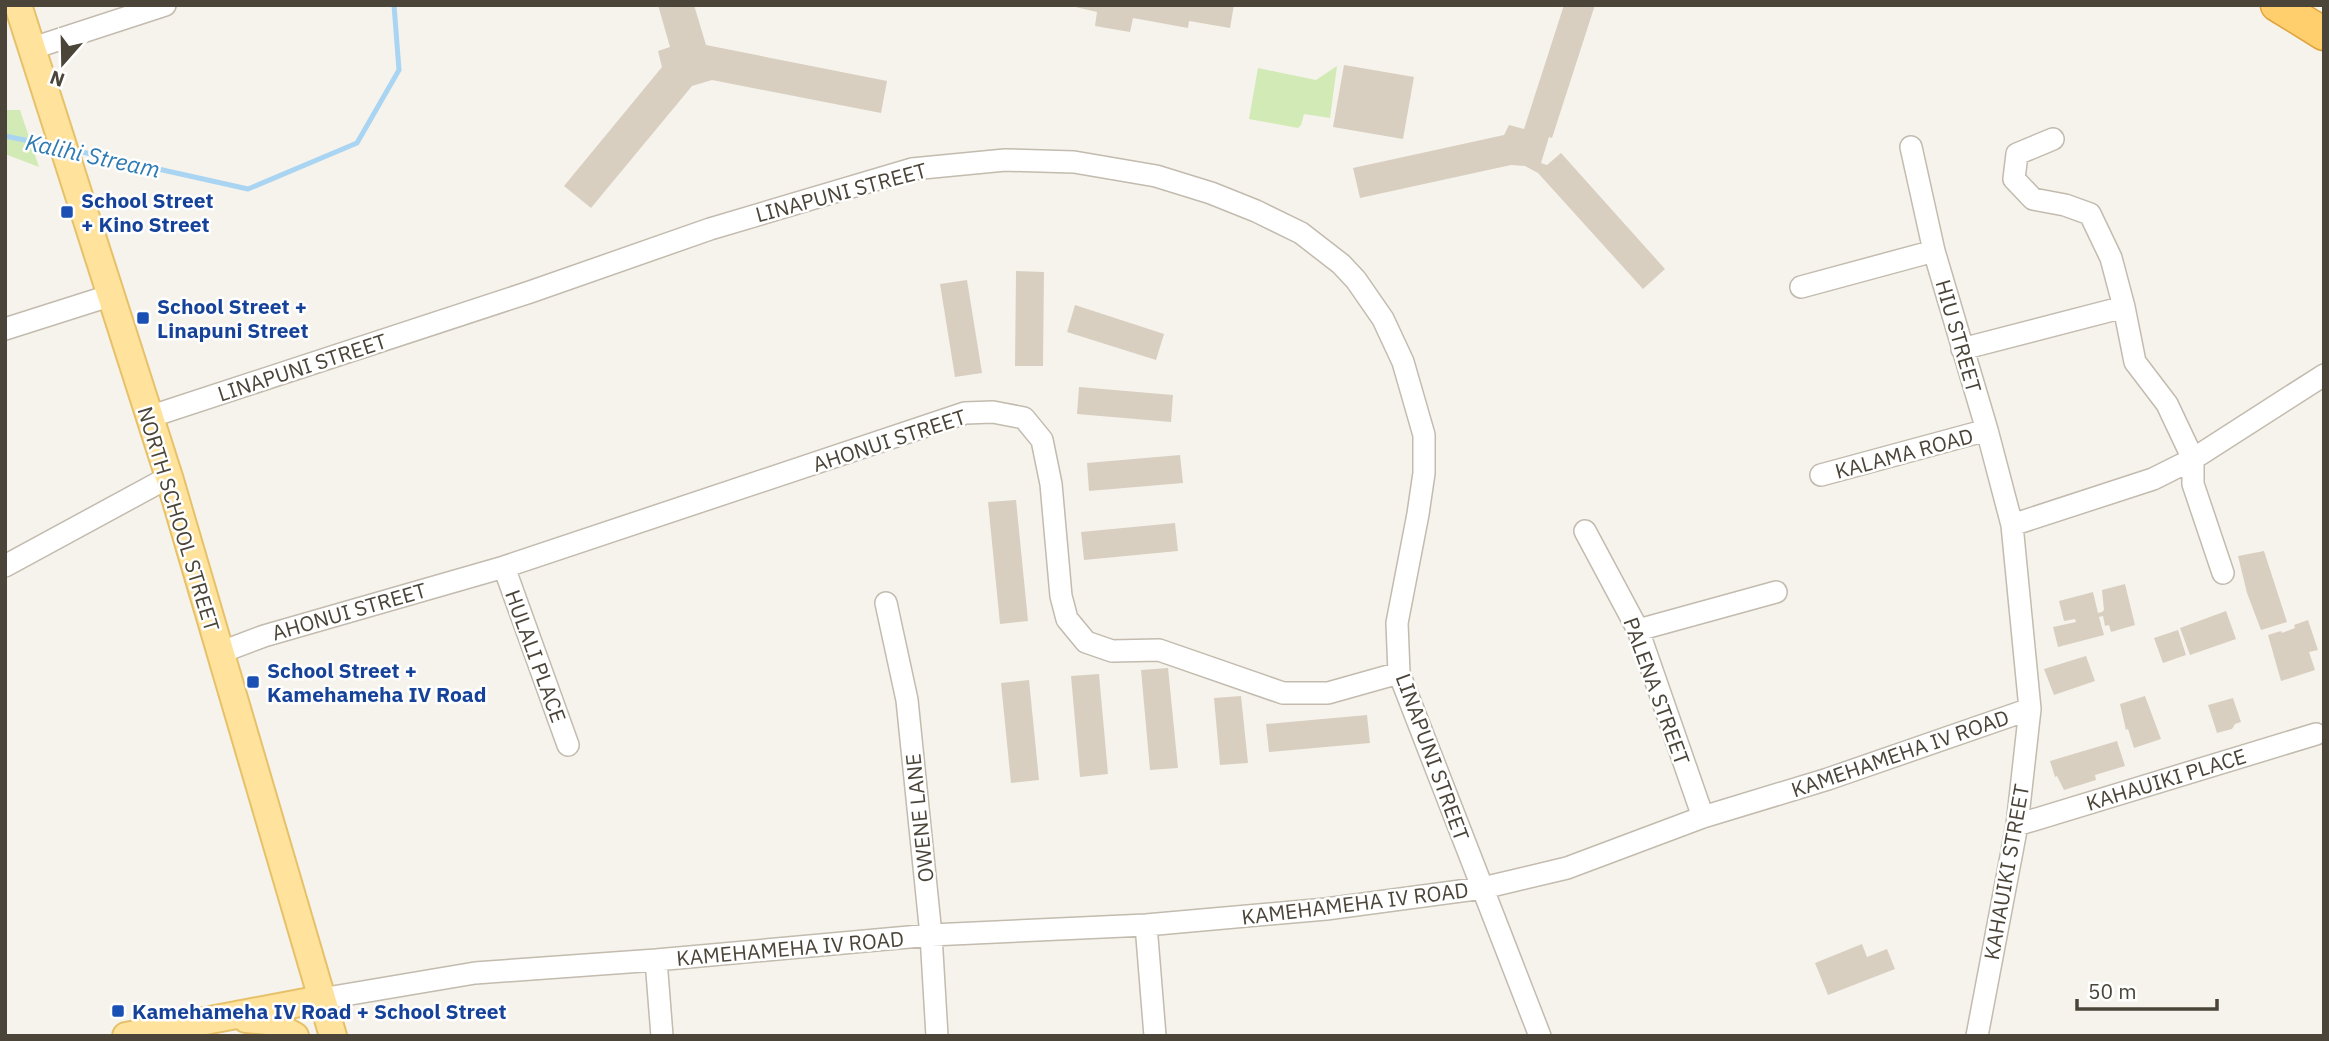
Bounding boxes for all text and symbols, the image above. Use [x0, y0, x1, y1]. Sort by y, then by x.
north arrow [28, 28, 98, 98]
text: N [47, 65, 68, 93]
water label: Kalihi Stream [23, 126, 163, 184]
street label: LINAPUNI STREET [752, 156, 930, 228]
place label: School Street + Kino Street [81, 186, 214, 238]
marker: School Street + Kino Street [59, 204, 75, 220]
street label: HIU STREET [1930, 276, 1988, 396]
place label: School Street + Linapuni Street [157, 292, 308, 344]
marker: School Street + Linapuni Street [135, 310, 151, 326]
street label: LINAPUNI STREET [214, 326, 390, 408]
street label: AHONUI STREET [809, 402, 969, 478]
street label: NORTH SCHOOL STREET [131, 403, 227, 635]
street label: KALAMA ROAD [1832, 421, 1976, 485]
street label: AHONUI STREET [268, 576, 430, 646]
street label: HULALI PLACE [499, 586, 573, 726]
street label: PALENA STREET [1617, 613, 1697, 769]
place label: School Street + Kamehameha IV Road [267, 656, 486, 708]
street label: LINAPUNI STREET [1390, 669, 1476, 845]
marker: School Street + Kamehameha IV Road [245, 674, 261, 690]
street label: KAMEHAMEHA IV ROAD [1787, 703, 2013, 803]
street label: KAHAUIKI PLACE [2082, 741, 2250, 817]
street label: OWENE LANE [898, 752, 940, 884]
street label: KAHAUIKI STREET [1977, 782, 2035, 962]
street label: KAMEHAMEHA IV ROAD [1240, 875, 1470, 931]
street label: KAMEHAMEHA IV ROAD [675, 924, 905, 972]
scale bar [2077, 968, 2217, 1012]
text: 50 m [2088, 977, 2137, 1005]
place label: Kamehameha IV Road + School Street [132, 997, 507, 1025]
marker: Kamehameha IV Road + School Street [110, 1003, 126, 1019]

